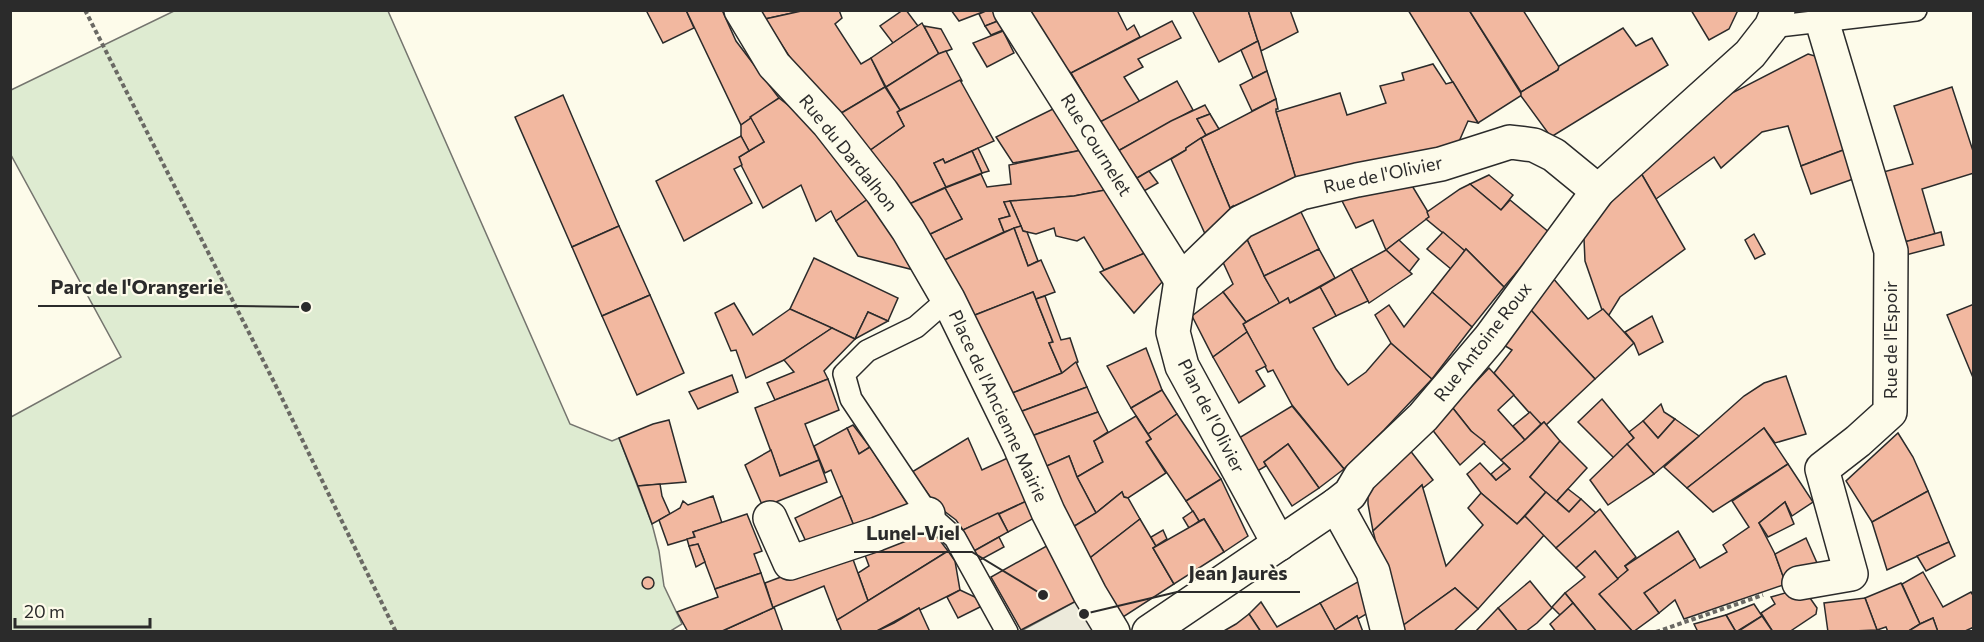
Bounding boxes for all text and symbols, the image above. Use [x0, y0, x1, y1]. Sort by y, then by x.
street label: Rue du Dardalhon [795, 89, 903, 215]
street label: Rue Cournelet [1057, 89, 1137, 200]
street label: Rue de l'Olivier [1321, 151, 1444, 197]
callout: Parc de l'Orangerie [38, 268, 235, 306]
text: Parc de l'Orangerie [50, 274, 224, 298]
street label: Rue Antoine Roux [1429, 277, 1536, 405]
street label: Rue de l'Espoir [1879, 281, 1901, 399]
street label: Place de l'Ancienne Mairie [945, 306, 1053, 505]
street label: Plan de l'Olivier [1174, 355, 1250, 476]
callout: Lunel-Viel [854, 514, 972, 552]
text: Lunel-Viel [866, 520, 960, 544]
callout: Jean Jaurès [1177, 554, 1300, 592]
text: Jean Jaurès [1188, 560, 1288, 584]
scale bar [15, 591, 150, 629]
text: 20 m [24, 600, 65, 622]

